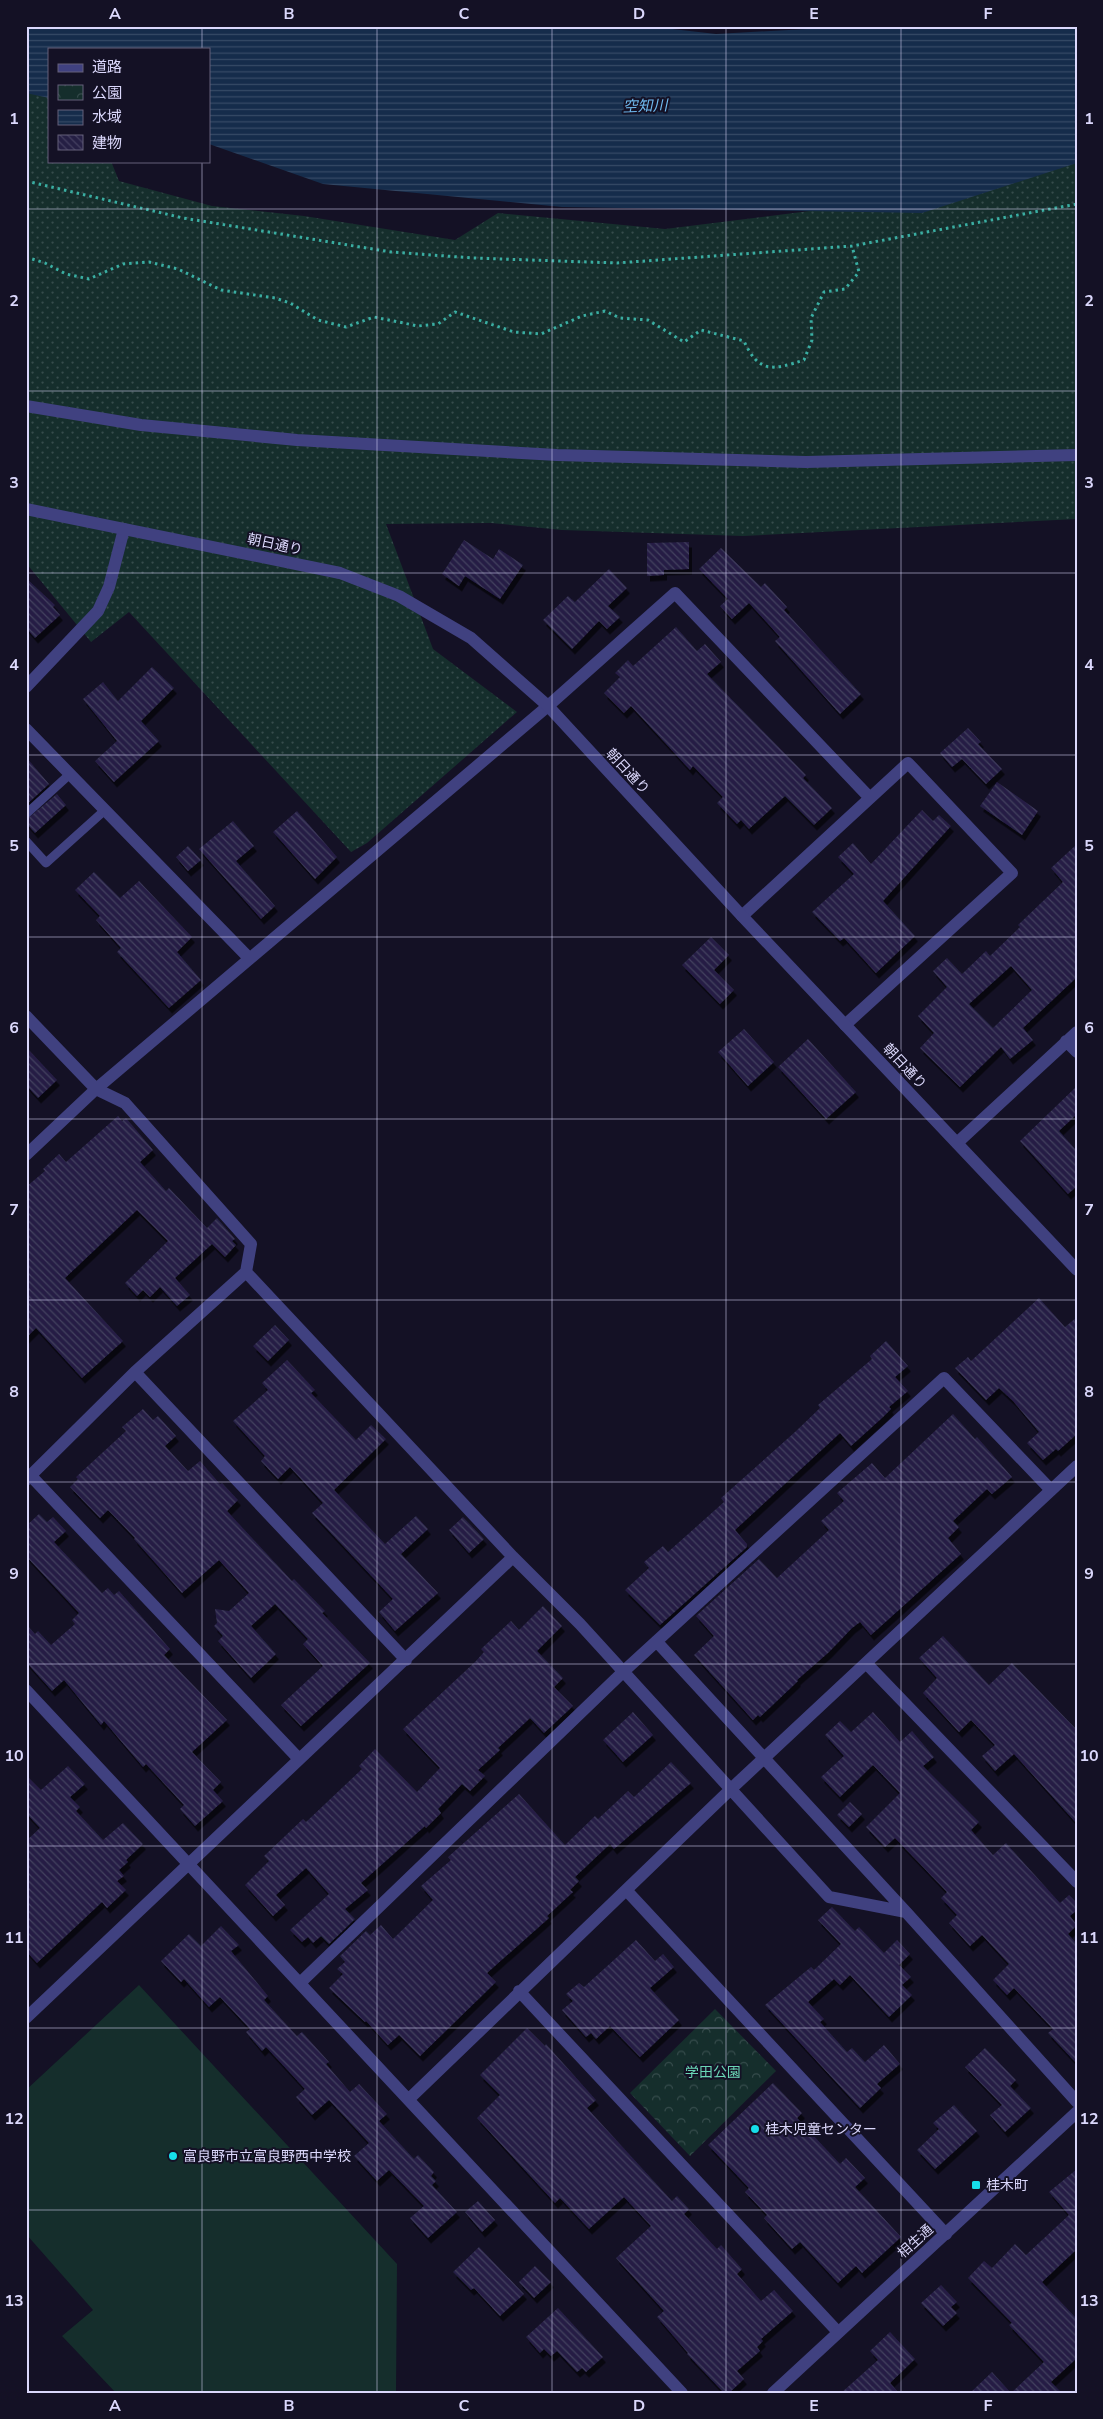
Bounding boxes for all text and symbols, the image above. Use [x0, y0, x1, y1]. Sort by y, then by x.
text: A [109, 3, 121, 25]
text: B [283, 3, 295, 25]
text: C [459, 3, 470, 25]
text: D [633, 3, 645, 25]
text: E [809, 3, 819, 25]
text: F [984, 3, 993, 25]
legend [48, 48, 210, 162]
text: 道路 [92, 57, 122, 77]
text: 公園 [92, 83, 122, 103]
water label: 空知川 [622, 95, 670, 117]
text: 水域 [92, 107, 122, 127]
text: 1 [9, 108, 19, 130]
text: 1 [1084, 108, 1094, 130]
text: 建物 [92, 133, 122, 153]
text: 2 [9, 290, 19, 312]
text: 2 [1084, 290, 1094, 312]
text: 3 [9, 472, 19, 494]
text: 3 [1084, 472, 1094, 494]
street label: 朝日通り [246, 529, 304, 560]
text: 4 [9, 654, 19, 676]
text: 4 [1084, 654, 1094, 676]
street label: 朝日通り [602, 744, 654, 798]
text: 5 [9, 835, 19, 857]
text: 5 [1084, 835, 1094, 857]
text: 6 [9, 1017, 19, 1039]
text: 6 [1084, 1017, 1094, 1039]
street label: 朝日通り [879, 1039, 931, 1093]
text: 7 [9, 1199, 19, 1221]
text: 7 [1084, 1199, 1094, 1221]
text: 8 [9, 1381, 19, 1403]
text: 8 [1084, 1381, 1094, 1403]
text: 9 [9, 1563, 19, 1585]
text: 9 [1084, 1563, 1094, 1585]
text: 10 [4, 1745, 24, 1767]
text: 10 [1079, 1745, 1099, 1767]
text: 11 [4, 1927, 24, 1949]
text: 11 [1079, 1927, 1099, 1949]
park label: 学田公園 [685, 2063, 741, 2082]
text: 12 [4, 2108, 24, 2130]
text: 12 [1079, 2108, 1099, 2130]
place label: 桂木児童センター [765, 2120, 877, 2139]
marker: 桂木児童センター [749, 2123, 761, 2135]
place label: 富良野市立富良野西中学校 [183, 2147, 351, 2166]
marker: 富良野市立富良野西中学校 [167, 2150, 179, 2162]
place label: 桂木町 [986, 2176, 1028, 2195]
marker: 桂木町 [970, 2179, 982, 2191]
street label: 相生通 [893, 2220, 937, 2262]
text: 13 [4, 2290, 24, 2312]
text: 13 [1079, 2290, 1099, 2312]
text: A [109, 2395, 121, 2417]
text: B [283, 2395, 295, 2417]
text: C [459, 2395, 470, 2417]
text: D [633, 2395, 645, 2417]
text: E [809, 2395, 819, 2417]
text: F [984, 2395, 993, 2417]

